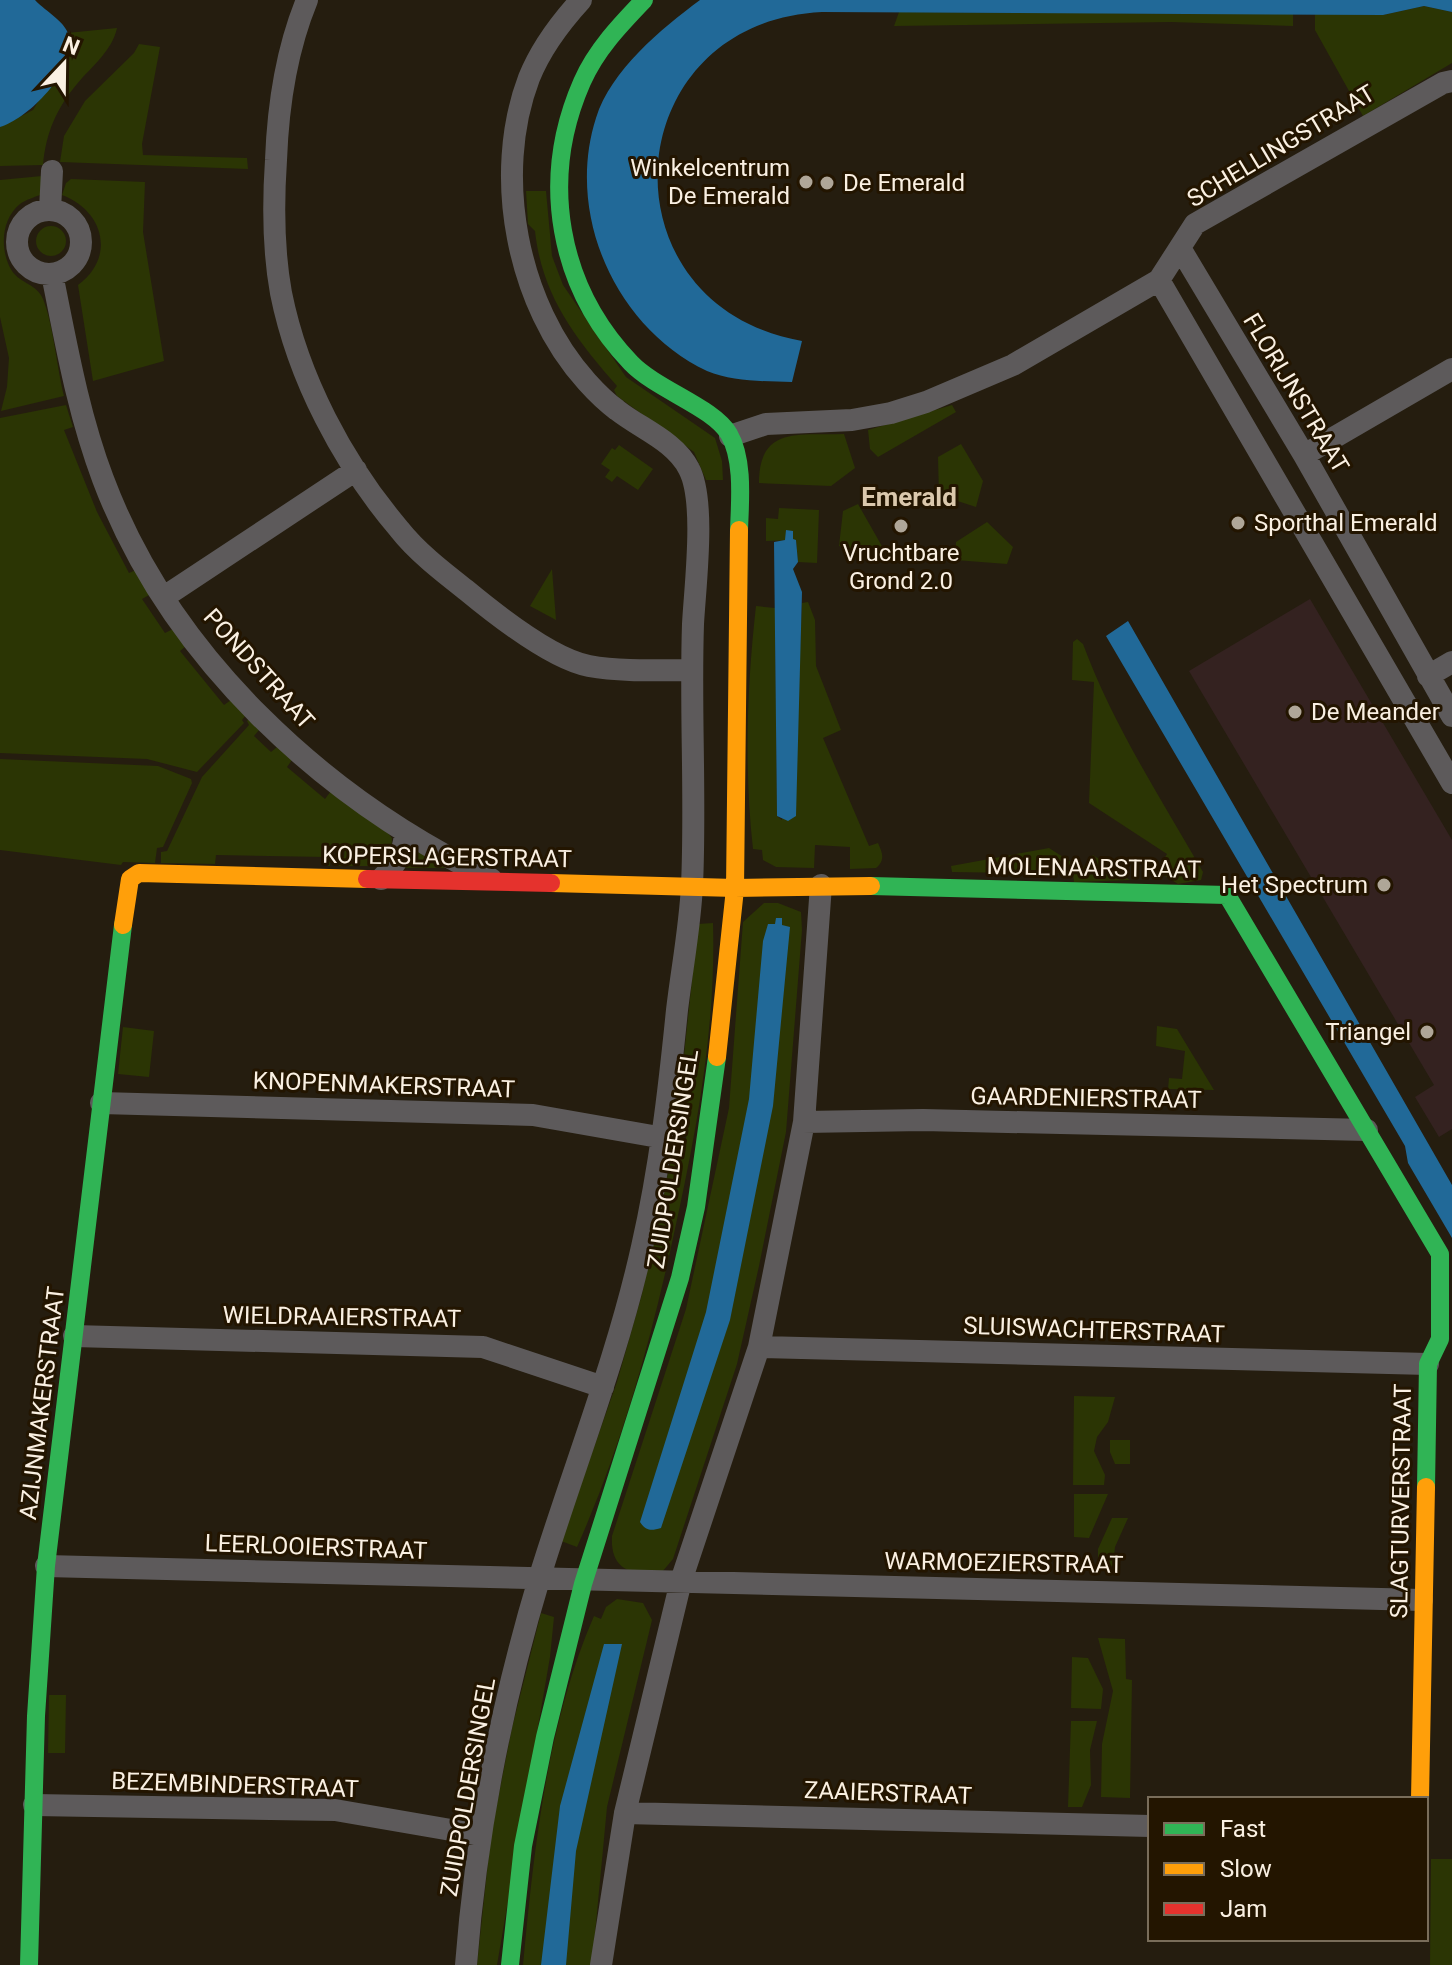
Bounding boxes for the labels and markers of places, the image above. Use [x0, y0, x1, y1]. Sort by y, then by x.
place label: Winkelcentrum De Emerald [630, 154, 790, 210]
place label: De Emerald [843, 169, 965, 197]
marker: Winkelcentrum De Emerald [797, 173, 815, 191]
marker: De Emerald [818, 174, 836, 192]
place label: Sporthal Emerald [1254, 509, 1438, 537]
marker: Sporthal Emerald [1229, 514, 1247, 532]
marker: Vruchtbare Grond 2.0 [892, 517, 910, 535]
place label: Vruchtbare Grond 2.0 [842, 539, 960, 595]
place label: De Meander [1311, 698, 1440, 726]
marker: De Meander [1286, 703, 1304, 721]
place label: Het Spectrum [1221, 871, 1368, 899]
marker: Het Spectrum [1375, 876, 1393, 894]
place label: Triangel [1325, 1018, 1411, 1046]
marker: Triangel [1418, 1023, 1436, 1041]

